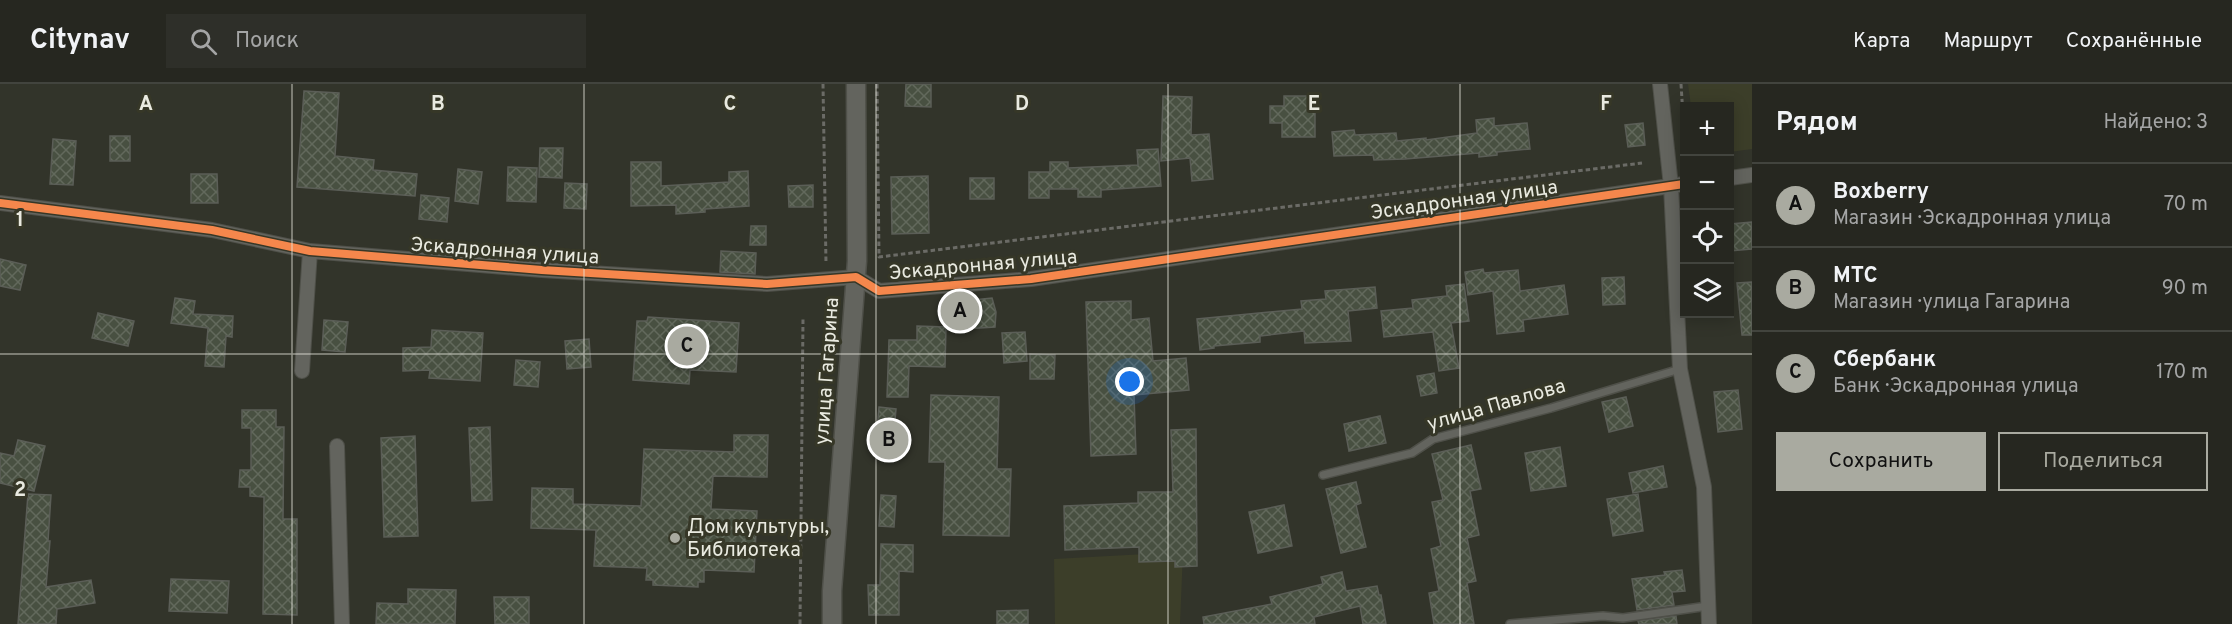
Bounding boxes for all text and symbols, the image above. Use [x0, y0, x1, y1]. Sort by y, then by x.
search box [166, 14, 586, 68]
text: Citynav [30, 23, 130, 59]
icon: search [187, 25, 220, 58]
text: Поиск [235, 28, 299, 55]
text: Карта [1853, 28, 1910, 55]
text: Маршрут [1943, 28, 2033, 55]
text: Сохранённые [2066, 28, 2202, 55]
text: A [139, 92, 153, 118]
text: B [431, 92, 445, 118]
text: C [724, 92, 736, 118]
text: D [1015, 92, 1029, 118]
text: E [1308, 92, 1320, 118]
text: F [1600, 92, 1612, 118]
map controls [1680, 102, 1734, 318]
button: + [1680, 102, 1734, 156]
text: Рядом [1776, 107, 1858, 140]
text: Найдено: 3 [2104, 110, 2208, 136]
button: − [1680, 156, 1734, 210]
street label: Эскадронная улица [1369, 175, 1560, 227]
text: Boxberry [1833, 179, 1929, 206]
text: A [1788, 192, 1803, 218]
text: 70 m [2164, 192, 2208, 218]
text: Магазин · Эскадронная улица [1833, 206, 2111, 232]
text: 1 [16, 208, 24, 234]
button: locate [1680, 210, 1734, 264]
street label: Эскадронная улица [410, 232, 600, 272]
street label: Эскадронная улица [888, 245, 1078, 287]
text: МТС [1833, 263, 1878, 290]
button: layers [1680, 264, 1734, 318]
text: B [1789, 276, 1802, 302]
text: 90 m [2162, 276, 2208, 302]
pin: A [940, 288, 980, 334]
text: Магазин · улица Гагарина [1833, 290, 2070, 316]
street label: улица Гагарина [810, 296, 846, 446]
pin: C [668, 324, 706, 368]
text: Сбербанк [1833, 347, 1936, 374]
text: C [1789, 360, 1802, 386]
text: 170 m [2156, 360, 2208, 386]
your location [1115, 367, 1144, 396]
street label: улица Павлова [1424, 374, 1569, 438]
text: Банк · Эскадронная улица [1833, 374, 2078, 400]
pin: B [870, 418, 908, 462]
button: Сохранить [1776, 432, 1986, 491]
button: Поделиться [1998, 432, 2208, 491]
text: 2 [14, 478, 26, 504]
place label: Дом культуры, Библиотека [687, 515, 829, 564]
marker: Дом культуры, Библиотека [668, 531, 682, 545]

